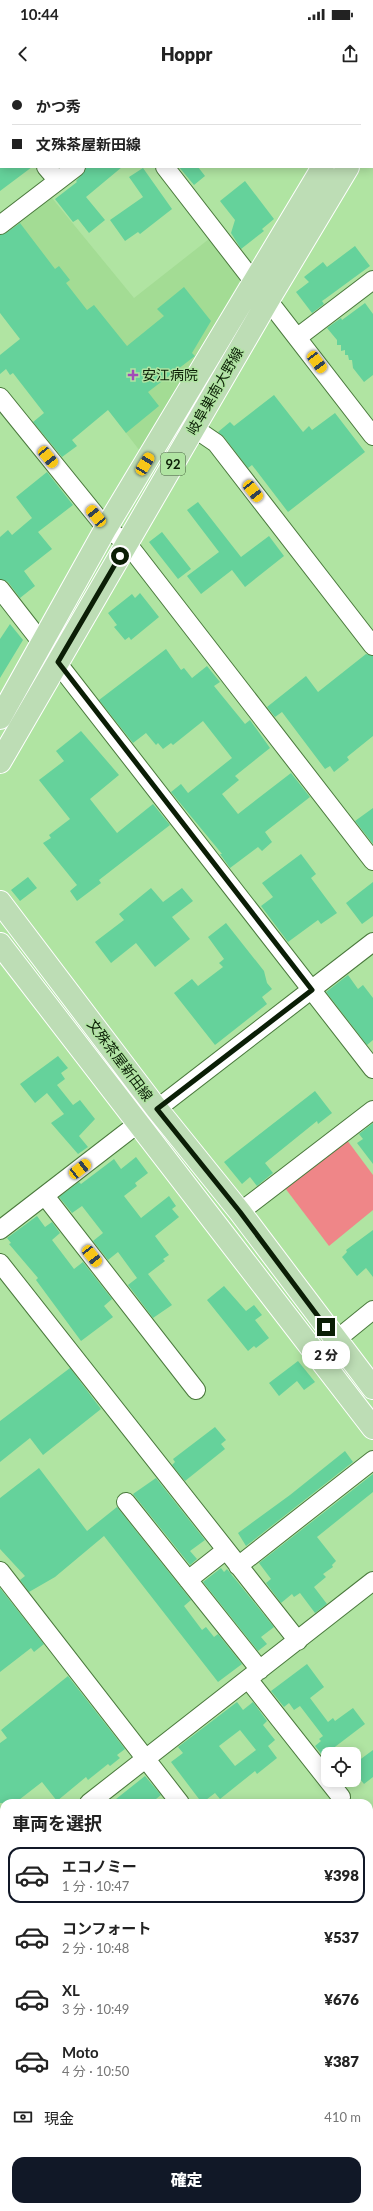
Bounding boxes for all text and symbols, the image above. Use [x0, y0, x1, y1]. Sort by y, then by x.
text: 10:44 [20, 5, 59, 23]
icon: back [12, 43, 34, 65]
text: Hoppr [161, 43, 212, 65]
icon: share [339, 43, 361, 65]
text: かつ秀 [36, 97, 81, 115]
text: 文殊茶屋新田線 [36, 135, 141, 153]
street label: 岐阜巣南大野線 [183, 344, 246, 437]
car [305, 349, 329, 375]
place label: 安江病院 [142, 366, 198, 383]
marker: 安江病院 [127, 369, 139, 381]
car [36, 444, 60, 470]
car [134, 451, 156, 477]
road number: 92 [161, 453, 185, 475]
car [241, 478, 265, 504]
car [84, 503, 108, 529]
route start [111, 547, 129, 565]
street label: 文殊茶屋新田線 [84, 1015, 157, 1104]
car [67, 1157, 93, 1181]
car [80, 1243, 104, 1269]
route end [317, 1318, 335, 1336]
callout: 2 分 [302, 1341, 350, 1369]
text: 2 分 [314, 1347, 338, 1363]
map controls [321, 1747, 361, 1787]
button: locate [321, 1747, 361, 1787]
text: 車両を選択 [12, 1812, 102, 1834]
icon: car [14, 1857, 50, 1893]
text: エコノミー [62, 1857, 137, 1875]
text: ¥398 [324, 1866, 359, 1884]
text: 1 分 · 10:47 [62, 1878, 129, 1894]
icon: car [14, 1919, 50, 1955]
text: コンフォート [62, 1919, 152, 1937]
text: ¥537 [324, 1928, 359, 1946]
text: 2 分 · 10:48 [62, 1940, 129, 1956]
icon: car [14, 1981, 50, 2017]
text: XL [62, 1981, 80, 1999]
text: ¥676 [324, 1990, 359, 2008]
text: 3 分 · 10:49 [62, 2001, 129, 2017]
icon: car [14, 2043, 50, 2079]
text: Moto [62, 2043, 99, 2061]
text: ¥387 [324, 2052, 359, 2070]
text: 4 分 · 10:50 [62, 2063, 129, 2079]
icon: cash [12, 2106, 34, 2128]
text: 現金 [44, 2109, 74, 2127]
text: 410 m [324, 2109, 361, 2125]
button: 確定 [12, 2157, 361, 2203]

